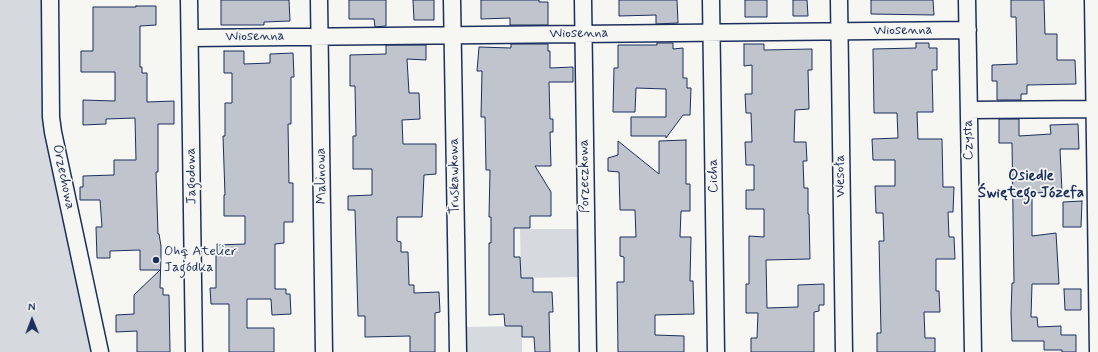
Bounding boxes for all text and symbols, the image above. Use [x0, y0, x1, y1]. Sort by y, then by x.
street label: Wiosenna [873, 22, 933, 40]
street label: Wiosenna [549, 25, 609, 43]
street label: Wiosenna [225, 28, 285, 46]
street label: Czysta [960, 120, 978, 160]
street label: Truskawkowa [446, 138, 464, 214]
street label: Porzeczkowa [576, 139, 594, 213]
street label: Orzechowa [48, 143, 78, 211]
street label: Jagodowa [183, 147, 201, 205]
street label: Malinowa [313, 148, 331, 204]
street label: Wesoła [832, 154, 850, 198]
street label: Cicha [705, 159, 723, 193]
district label: Osiedle Świętego Józefa [978, 168, 1084, 203]
place label: Ohq Atelier Jagódka [164, 244, 237, 276]
marker: Ohq Atelier Jagódka [151, 255, 161, 265]
north arrow [12, 300, 52, 340]
text: N [28, 301, 36, 315]

